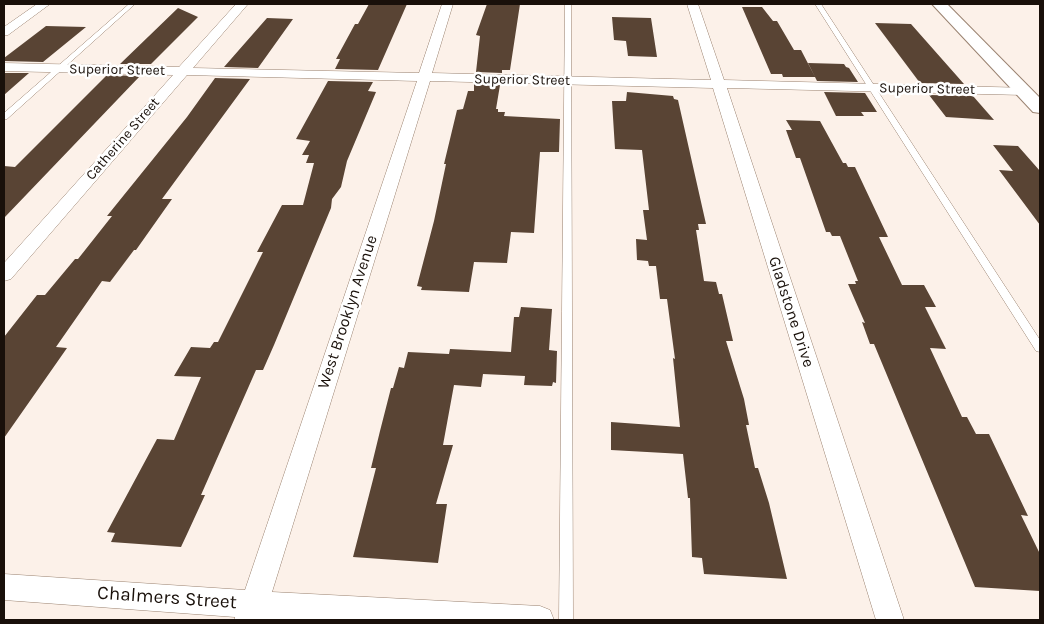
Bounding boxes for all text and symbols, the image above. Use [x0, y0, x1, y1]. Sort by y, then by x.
street label: Superior Street [69, 61, 165, 79]
street label: Superior Street [474, 71, 570, 89]
street label: Superior Street [879, 80, 975, 98]
street label: Catherine Street [83, 94, 163, 184]
street label: West Brooklyn Avenue [314, 233, 382, 391]
street label: Gladstone Drive [764, 254, 818, 370]
street label: Chalmers Street [96, 582, 238, 614]

